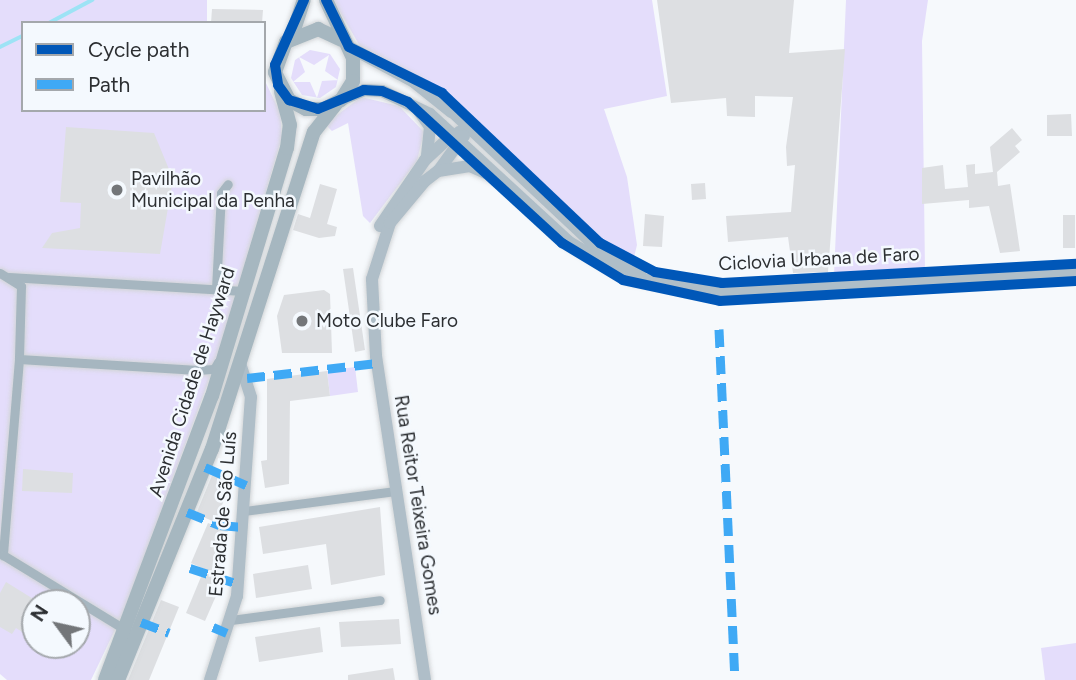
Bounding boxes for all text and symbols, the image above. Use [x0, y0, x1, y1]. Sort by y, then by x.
legend [21, 21, 266, 112]
text: Cycle path [88, 37, 189, 62]
text: Path [88, 72, 130, 97]
place label: Pavilhão Municipal da Penha [131, 168, 295, 212]
marker: Pavilhão Municipal da Penha [109, 182, 125, 198]
street label: Ciclovia Urbana de Faro [718, 242, 920, 276]
street label: Avenida Cidade de Hayward [144, 264, 240, 500]
place label: Moto Clube Faro [316, 310, 458, 332]
marker: Moto Clube Faro [294, 313, 310, 329]
street label: Rua Reitor Teixeira Gomes [389, 393, 447, 617]
street label: Estrada de São Luís [204, 430, 242, 598]
north arrow [21, 589, 91, 659]
text: N [26, 601, 53, 626]

